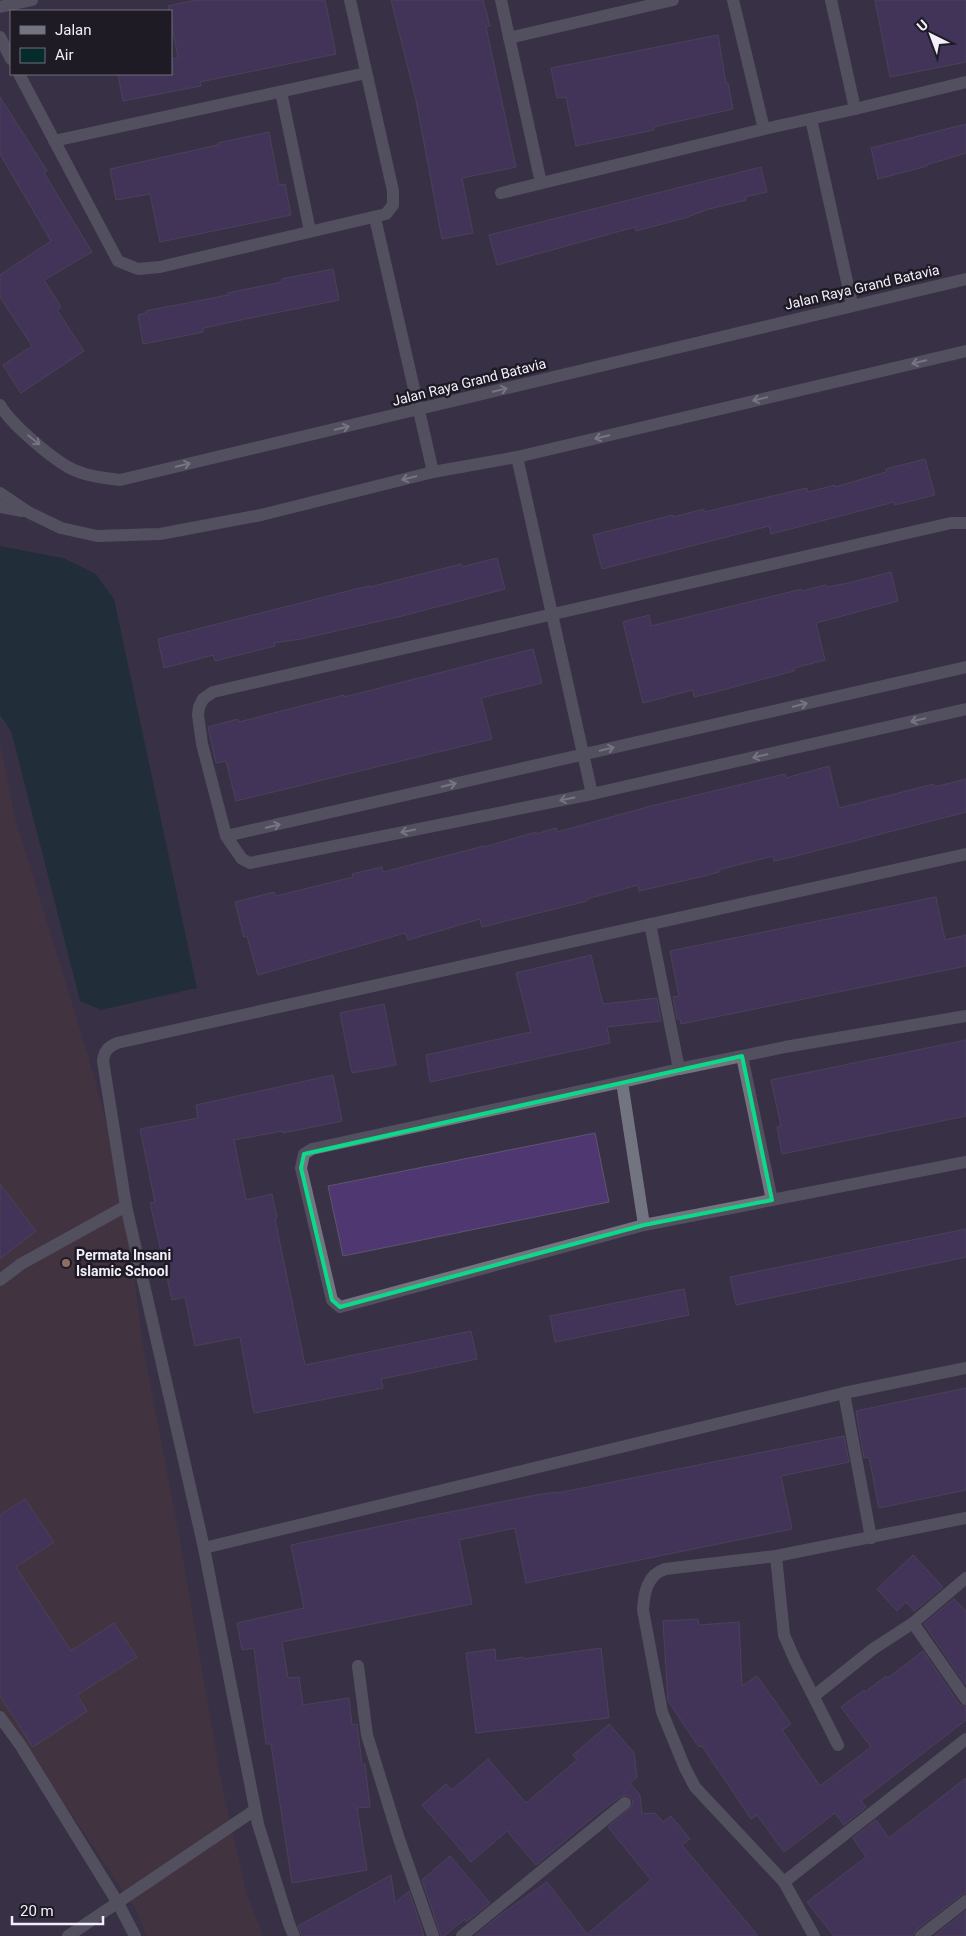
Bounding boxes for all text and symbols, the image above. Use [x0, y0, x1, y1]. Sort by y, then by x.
legend [10, 10, 172, 75]
north arrow [906, 10, 956, 60]
text: U [914, 16, 931, 34]
text: Jalan [55, 21, 92, 39]
text: Air [55, 46, 74, 64]
street label: Jalan Raya Grand Batavia [783, 261, 941, 313]
street label: Jalan Raya Grand Batavia [390, 355, 548, 409]
one-way arrow [911, 358, 927, 367]
one-way arrow [491, 385, 507, 394]
one-way arrow [753, 395, 769, 404]
one-way arrow [333, 423, 349, 432]
one-way arrow [595, 433, 611, 442]
one-way arrow [27, 435, 40, 446]
one-way arrow [175, 460, 191, 469]
one-way arrow [402, 474, 418, 483]
one-way arrow [791, 700, 807, 709]
one-way arrow [911, 716, 927, 725]
one-way arrow [599, 744, 615, 753]
one-way arrow [752, 752, 768, 761]
one-way arrow [440, 780, 456, 789]
one-way arrow [560, 795, 576, 804]
one-way arrow [265, 821, 281, 830]
one-way arrow [400, 827, 416, 837]
place label: Permata Insani Islamic School [76, 1247, 171, 1279]
marker: Permata Insani Islamic School [60, 1257, 72, 1269]
scale bar [12, 1894, 104, 1926]
text: 20 m [20, 1902, 54, 1920]

